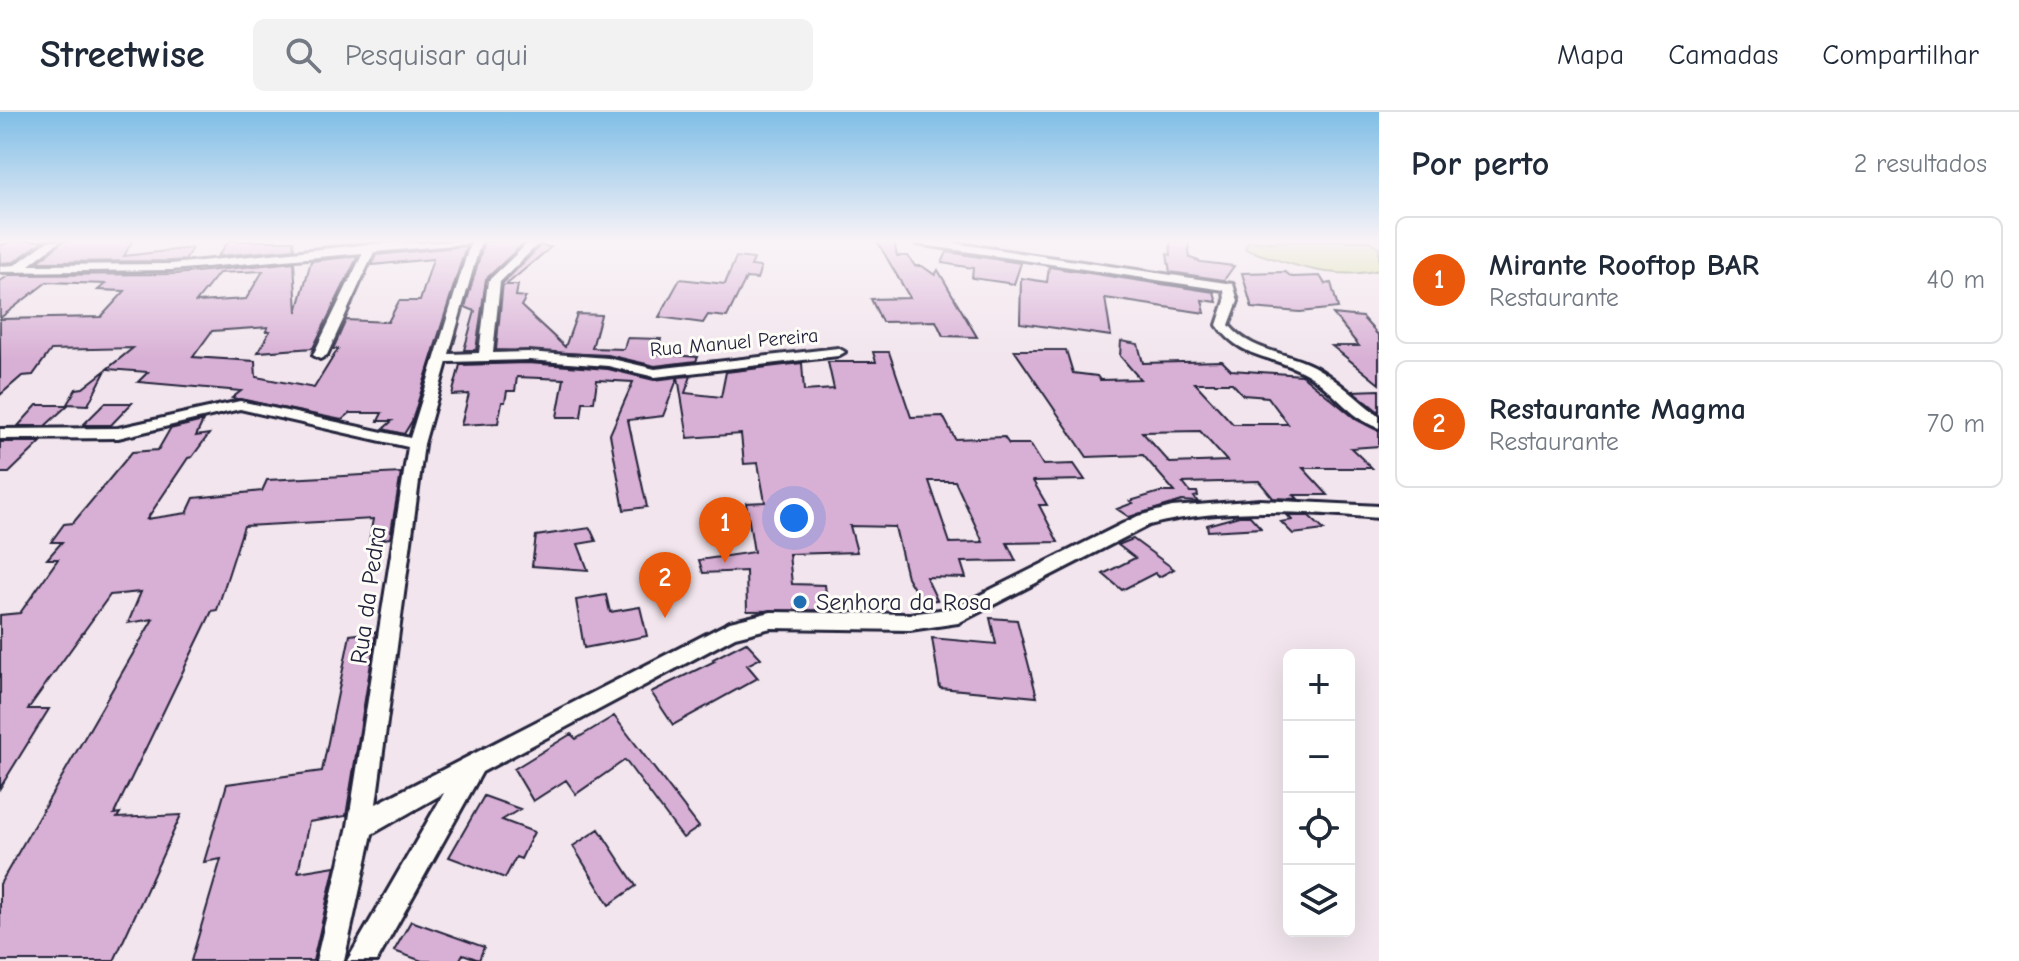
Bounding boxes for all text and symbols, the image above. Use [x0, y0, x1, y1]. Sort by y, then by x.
search box [253, 19, 813, 91]
text: Streetwise [40, 33, 205, 77]
icon: search [281, 33, 325, 77]
text: Pesquisar aqui [345, 38, 528, 73]
text: Mapa [1557, 39, 1624, 71]
text: Camadas [1668, 39, 1778, 71]
text: Compartilhar [1822, 39, 1979, 71]
text: Por perto [1411, 144, 1549, 184]
text: 2 resultados [1854, 149, 1987, 179]
text: Mirante Rooftop BAR [1489, 248, 1759, 283]
text: 1 [1434, 265, 1444, 295]
text: 40 m [1926, 265, 1985, 295]
text: Restaurante [1489, 283, 1619, 313]
street label: Rua Manuel Pereira [649, 324, 819, 361]
text: Restaurante Magma [1489, 392, 1746, 427]
text: 2 [1433, 409, 1445, 439]
text: 70 m [1927, 409, 1985, 439]
text: Restaurante [1489, 427, 1619, 457]
pin: 1 [699, 497, 751, 563]
your location [774, 498, 814, 538]
street label: Rua da Pedra [344, 524, 392, 666]
pin: 2 [639, 552, 691, 618]
place label: Senhora da Rosa [816, 588, 992, 616]
marker: Senhora da Rosa [791, 593, 809, 611]
map controls [1283, 649, 1355, 937]
button: + [1283, 649, 1355, 721]
button: − [1283, 721, 1355, 793]
button: locate [1283, 793, 1355, 865]
button: layers [1283, 865, 1355, 937]

